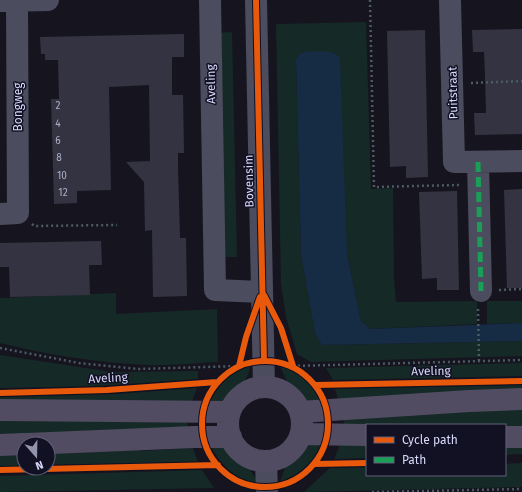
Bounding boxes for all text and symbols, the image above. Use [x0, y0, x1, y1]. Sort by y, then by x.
street label: Aveling [204, 63, 218, 104]
street label: Puitstraat [446, 66, 460, 120]
street label: Bongweg [11, 82, 25, 131]
house number: 2 [56, 100, 61, 112]
house number: 4 [55, 118, 61, 130]
house number: 6 [55, 135, 61, 147]
house number: 8 [56, 152, 62, 164]
street label: Bovensim [242, 154, 256, 208]
house number: 10 [57, 170, 67, 182]
house number: 12 [58, 187, 68, 199]
street label: Aveling [411, 364, 452, 378]
street label: Aveling [88, 370, 129, 386]
legend [366, 424, 506, 476]
text: Cycle path [402, 433, 458, 447]
north arrow [16, 436, 56, 476]
text: Path [402, 453, 426, 467]
text: N [34, 458, 45, 472]

